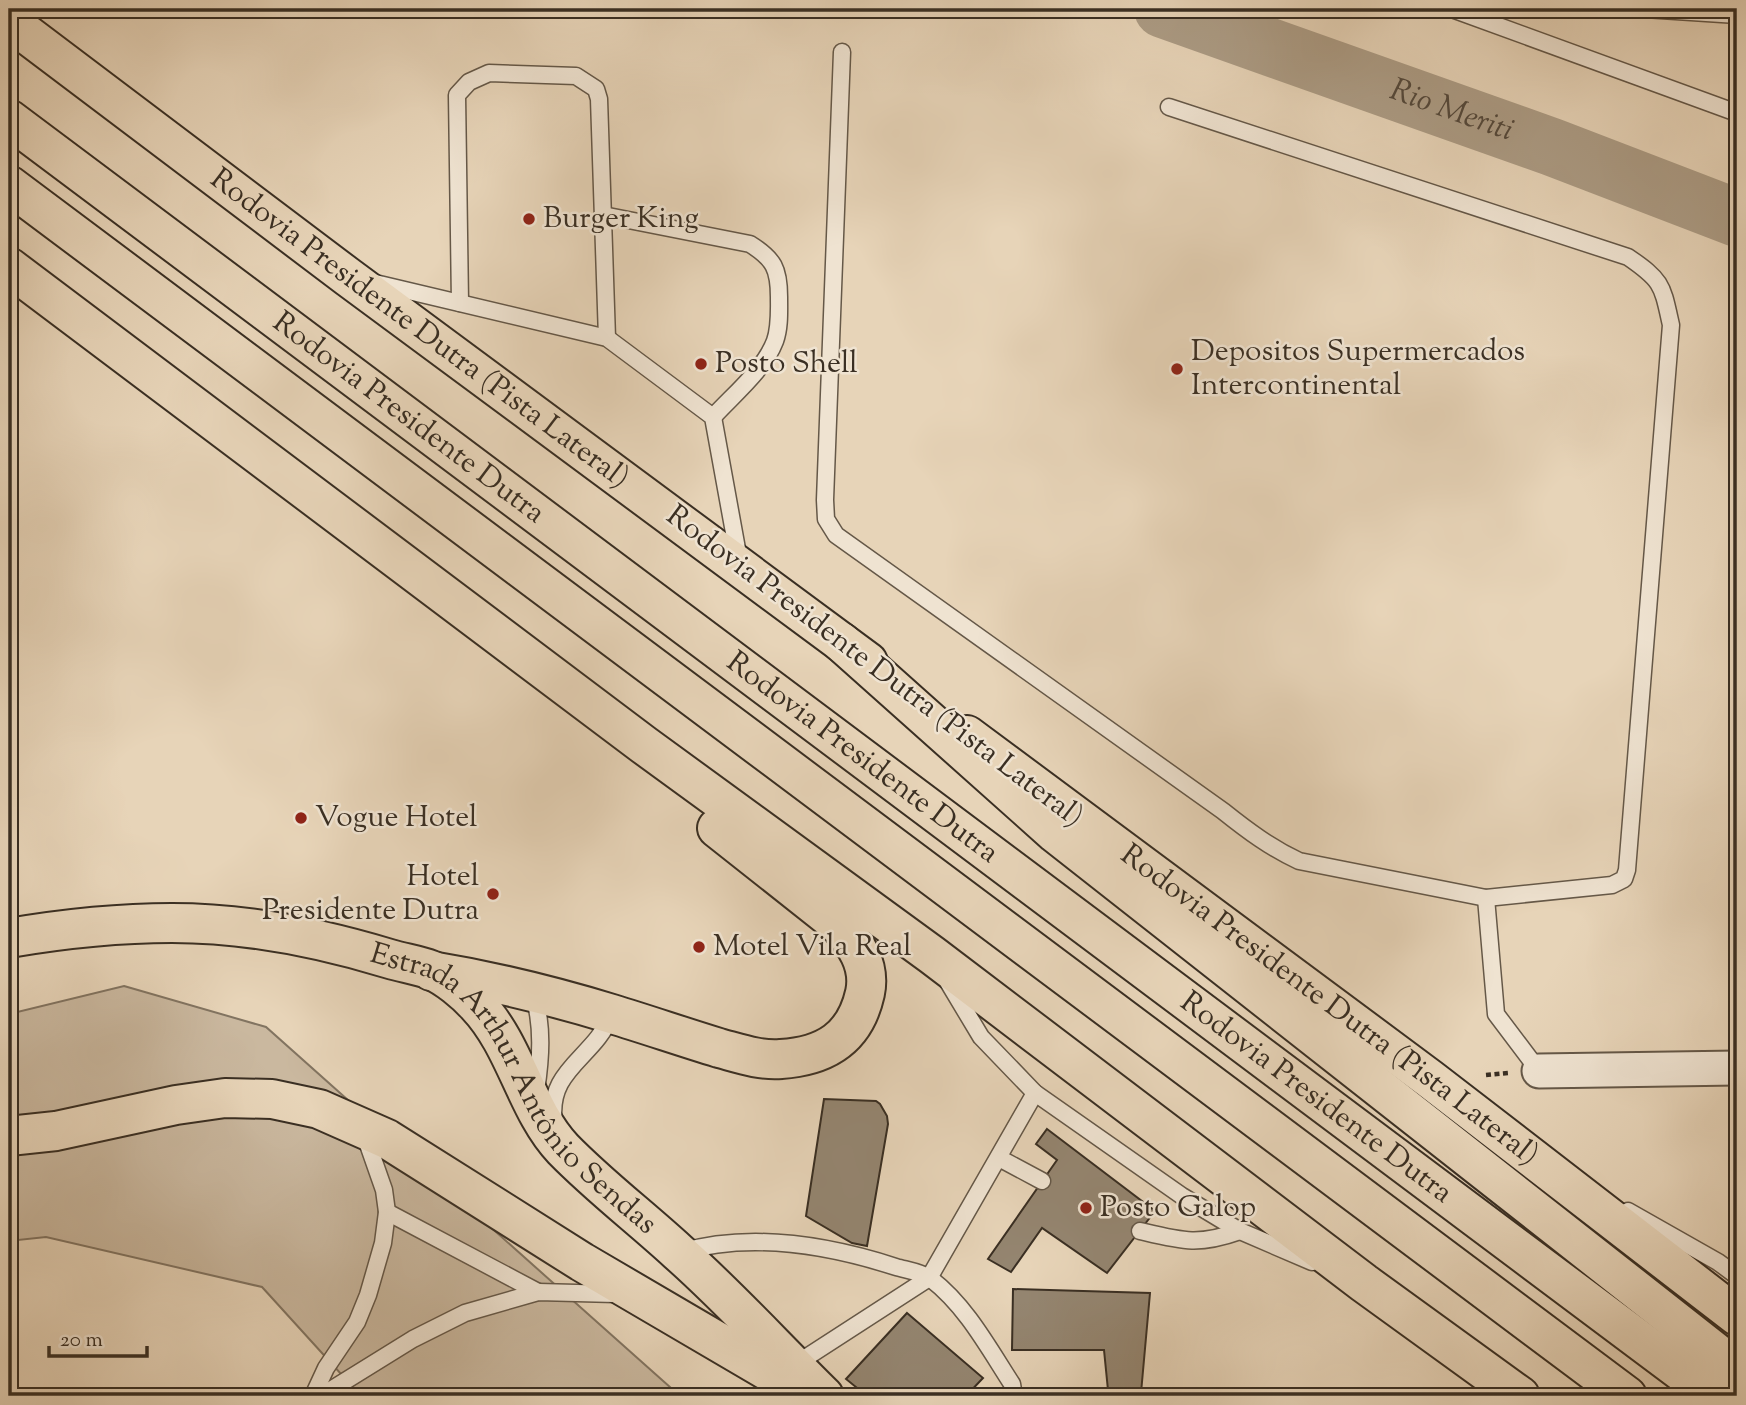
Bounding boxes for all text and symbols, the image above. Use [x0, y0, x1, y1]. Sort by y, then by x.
water label: Rio Meriti [1383, 68, 1520, 154]
street label: Rodovia Presidente Dutra (Pista Lateral) [203, 159, 635, 497]
place label: Burger King [543, 198, 699, 241]
marker: Burger King [521, 211, 537, 227]
street label: Rodovia Presidente Dutra [265, 304, 551, 532]
place label: Depositos Supermercados Intercontinental [1191, 331, 1525, 408]
place label: Posto Shell [715, 343, 858, 386]
marker: Posto Shell [693, 356, 709, 372]
marker: Depositos Supermercados Intercontinental [1169, 361, 1185, 377]
street label: Rodovia Presidente Dutra (Pista Lateral) [658, 498, 1090, 836]
street label: Rodovia Presidente Dutra [719, 644, 1005, 872]
place label: Vogue Hotel [315, 797, 477, 840]
marker: Vogue Hotel [293, 810, 309, 826]
street label: Rodovia Presidente Dutra (Pista Lateral) [1113, 836, 1545, 1174]
place label: Hotel Presidente Dutra [262, 856, 479, 933]
marker: Hotel Presidente Dutra [485, 886, 501, 902]
place label: Motel Vila Real [713, 926, 912, 969]
street label: Estrada Arthur Antônio Sendas [365, 933, 666, 1245]
marker: Motel Vila Real [691, 939, 707, 955]
street label: Rodovia Presidente Dutra [1173, 984, 1459, 1212]
place label: Posto Galop [1100, 1187, 1256, 1230]
marker: Posto Galop [1078, 1200, 1094, 1216]
scale bar [49, 1314, 147, 1358]
text: 20 m [60, 1326, 103, 1356]

